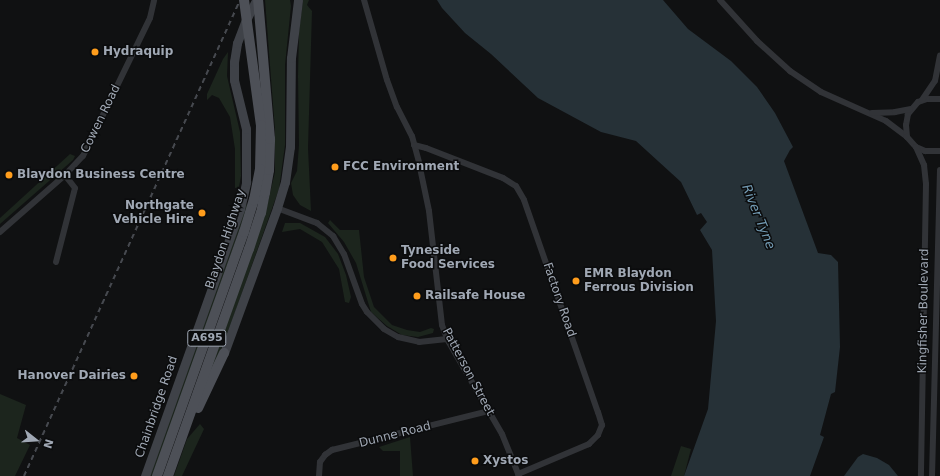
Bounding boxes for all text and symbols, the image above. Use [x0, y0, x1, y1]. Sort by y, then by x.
place label: Hydraquip [103, 45, 173, 59]
marker: Hydraquip [90, 47, 100, 57]
street label: Cowen Road [78, 82, 124, 156]
place label: FCC Environment [343, 160, 459, 174]
marker: FCC Environment [330, 162, 340, 172]
place label: Blaydon Business Centre [17, 168, 185, 182]
marker: Blaydon Business Centre [4, 170, 14, 180]
water label: River Tyne [738, 182, 778, 252]
street label: Blaydon Highway [203, 187, 249, 291]
place label: Northgate Vehicle Hire [113, 199, 194, 227]
marker: Northgate Vehicle Hire [197, 208, 207, 218]
place label: Tyneside Food Services [401, 244, 495, 272]
street label: Kingfisher Boulevard [916, 249, 932, 373]
marker: Tyneside Food Services [388, 253, 398, 263]
street label: Factory Road [540, 261, 578, 339]
place label: EMR Blaydon Ferrous Division [584, 267, 694, 295]
marker: EMR Blaydon Ferrous Division [571, 276, 581, 286]
place label: Railsafe House [425, 289, 525, 303]
marker: Railsafe House [412, 291, 422, 301]
street label: Patterson Street [439, 326, 497, 418]
road number: A695 [187, 329, 227, 347]
street label: Chainbridge Road [133, 354, 181, 460]
place label: Hanover Dairies [18, 369, 126, 383]
marker: Hanover Dairies [129, 371, 139, 381]
street label: Dunne Road [358, 419, 432, 451]
north arrow [16, 420, 56, 460]
text: N [40, 437, 56, 450]
place label: Xystos [483, 454, 528, 468]
marker: Xystos [470, 456, 480, 466]

